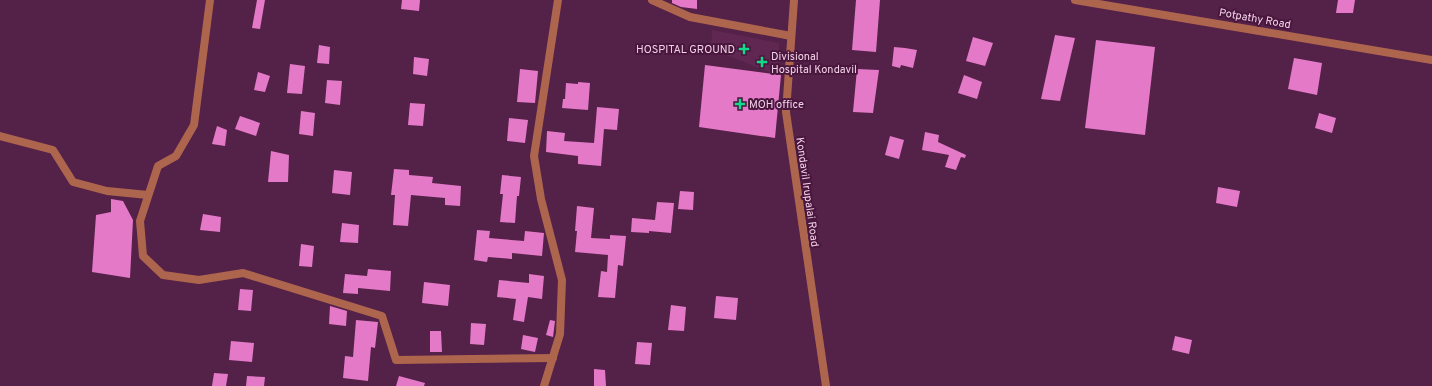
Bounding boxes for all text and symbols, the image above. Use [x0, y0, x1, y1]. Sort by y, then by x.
street label: Potpathy Road [1218, 6, 1292, 32]
place label: HOSPITAL GROUND [636, 43, 735, 57]
marker: HOSPITAL GROUND [738, 43, 750, 55]
place label: Divisional Hospital Kondavil [771, 50, 857, 77]
marker: Divisional Hospital Kondavil [756, 56, 768, 68]
marker: MOH office [734, 98, 746, 110]
place label: MOH office [749, 98, 804, 112]
street label: Kondavil Irupalai Road [792, 136, 822, 248]

